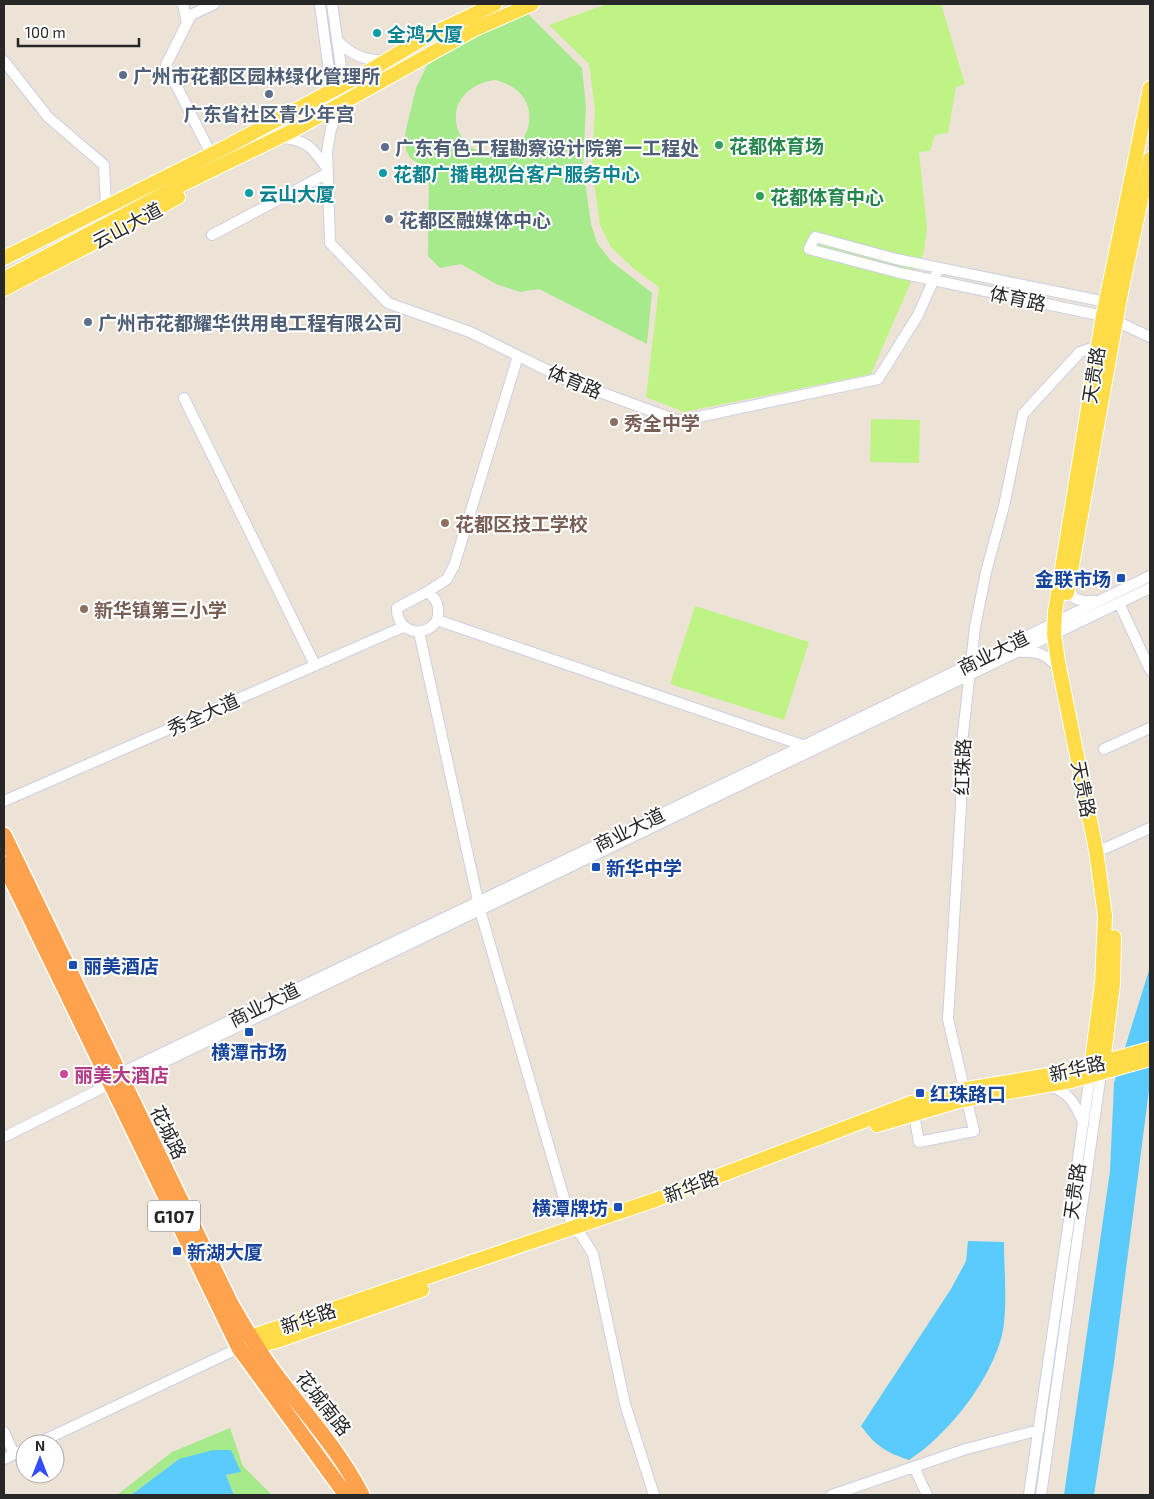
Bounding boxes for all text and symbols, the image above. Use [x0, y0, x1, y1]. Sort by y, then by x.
scale bar [18, 15, 139, 47]
place label: 全鸿大厦 [387, 22, 463, 45]
text: 100 m [25, 23, 66, 41]
marker: 全鸿大厦 [371, 27, 383, 39]
place label: 广州市花都区园林绿化管理所 [133, 64, 380, 87]
marker: 广州市花都区园林绿化管理所 [117, 69, 129, 81]
marker: 广东省社区青少年宫 [263, 88, 275, 100]
place label: 广东省社区青少年宫 [183, 102, 355, 125]
place label: 花都体育场 [729, 134, 824, 157]
place label: 广东有色工程勘察设计院第一工程处 [395, 136, 699, 159]
marker: 花都体育场 [713, 139, 725, 151]
marker: 广东有色工程勘察设计院第一工程处 [379, 141, 391, 153]
place label: 花都广播电视台客户服务中心 [393, 162, 640, 185]
marker: 花都广播电视台客户服务中心 [377, 167, 389, 179]
place label: 云山大厦 [259, 182, 335, 205]
place label: 花都体育中心 [770, 185, 884, 208]
marker: 云山大厦 [243, 187, 255, 199]
marker: 花都体育中心 [754, 190, 766, 202]
street label: 云山大道 [88, 197, 166, 253]
place label: 花都区融媒体中心 [399, 208, 551, 231]
marker: 花都区融媒体中心 [383, 213, 395, 225]
street label: 体育路 [988, 281, 1048, 315]
place label: 广州市花都耀华供用电工程有限公司 [98, 311, 402, 334]
marker: 广州市花都耀华供用电工程有限公司 [82, 316, 94, 328]
street label: 天贵路 [1077, 345, 1109, 405]
street label: 体育路 [544, 359, 606, 403]
place label: 秀全中学 [624, 411, 700, 434]
marker: 秀全中学 [608, 416, 620, 428]
place label: 花都区技工学校 [455, 512, 588, 535]
marker: 花都区技工学校 [439, 517, 451, 529]
place label: 金联市场 [1035, 567, 1111, 590]
marker: 金联市场 [1115, 572, 1127, 584]
place label: 新华镇第三小学 [94, 598, 227, 621]
marker: 新华镇第三小学 [78, 603, 90, 615]
street label: 商业大道 [954, 625, 1032, 679]
street label: 秀全大道 [164, 688, 242, 740]
street label: 红珠路 [950, 738, 974, 796]
street label: 天贵路 [1067, 759, 1101, 819]
street label: 商业大道 [590, 802, 668, 856]
place label: 新华中学 [606, 856, 682, 879]
marker: 新华中学 [590, 861, 602, 873]
place label: 丽美酒店 [83, 954, 159, 977]
marker: 丽美酒店 [67, 959, 79, 971]
street label: 商业大道 [225, 977, 303, 1031]
marker: 横潭市场 [243, 1026, 255, 1038]
place label: 横潭市场 [211, 1040, 287, 1063]
street label: 新华路 [1047, 1050, 1107, 1086]
place label: 丽美大酒店 [74, 1063, 169, 1086]
marker: 丽美大酒店 [58, 1068, 70, 1080]
place label: 红珠路口 [930, 1082, 1006, 1105]
marker: 红珠路口 [914, 1087, 926, 1099]
street label: 花城路 [146, 1101, 192, 1163]
street label: 天贵路 [1059, 1161, 1089, 1221]
street label: 新华路 [660, 1165, 722, 1207]
place label: 横潭牌坊 [532, 1196, 608, 1219]
road number: G107 [148, 1200, 200, 1232]
marker: 横潭牌坊 [612, 1201, 624, 1213]
place label: 新湖大厦 [187, 1240, 263, 1263]
marker: 新湖大厦 [171, 1245, 183, 1257]
street label: 新华路 [277, 1298, 339, 1338]
street label: 花城南路 [292, 1366, 356, 1440]
north arrow [15, 1434, 65, 1484]
text: N [35, 1437, 45, 1454]

